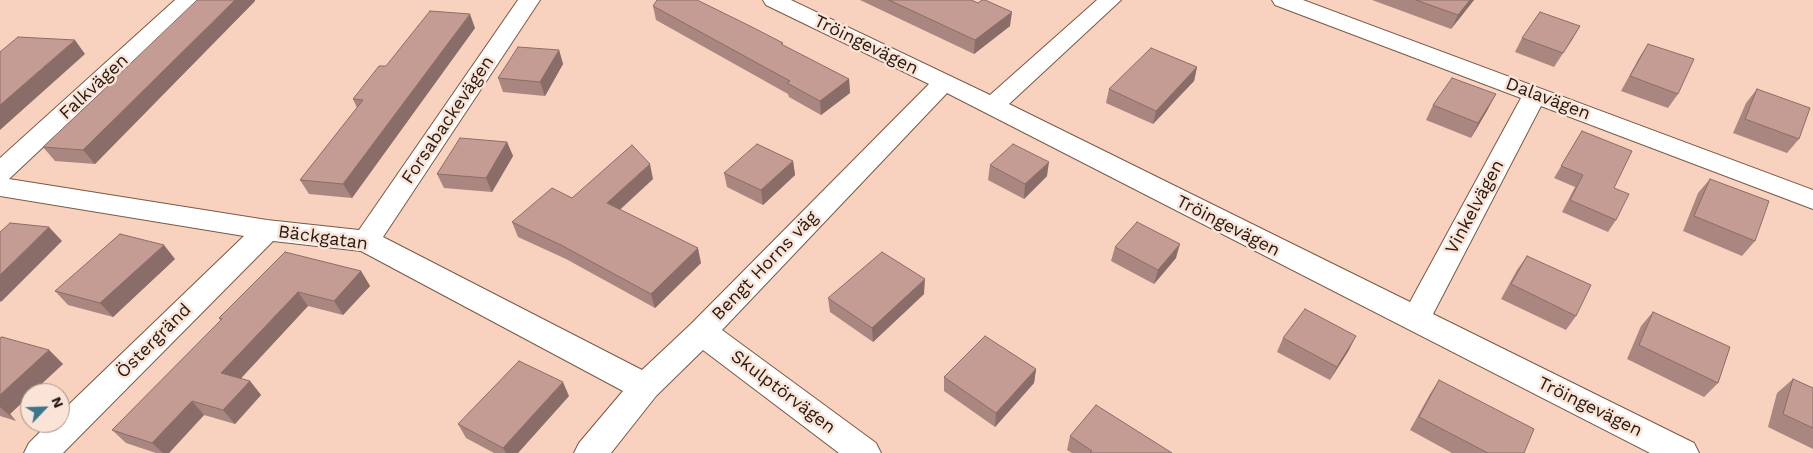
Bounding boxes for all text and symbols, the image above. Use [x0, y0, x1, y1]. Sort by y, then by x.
street label: Tröingevägen [810, 10, 922, 80]
street label: Falkvägen [55, 50, 133, 124]
street label: Forsabackevägen [397, 52, 499, 188]
street label: Dalavägen [1503, 73, 1593, 125]
street label: Vinkelvägen [1441, 156, 1509, 258]
street label: Tröingevägen [1173, 191, 1283, 261]
street label: Bengt Horns väg [707, 207, 823, 325]
street label: Bäckgatan [277, 221, 369, 255]
street label: Östergränd [112, 299, 196, 383]
street label: Skulptörvägen [726, 346, 840, 438]
street label: Tröingevägen [1534, 372, 1646, 442]
north arrow [20, 383, 70, 433]
text: N [48, 394, 67, 410]

